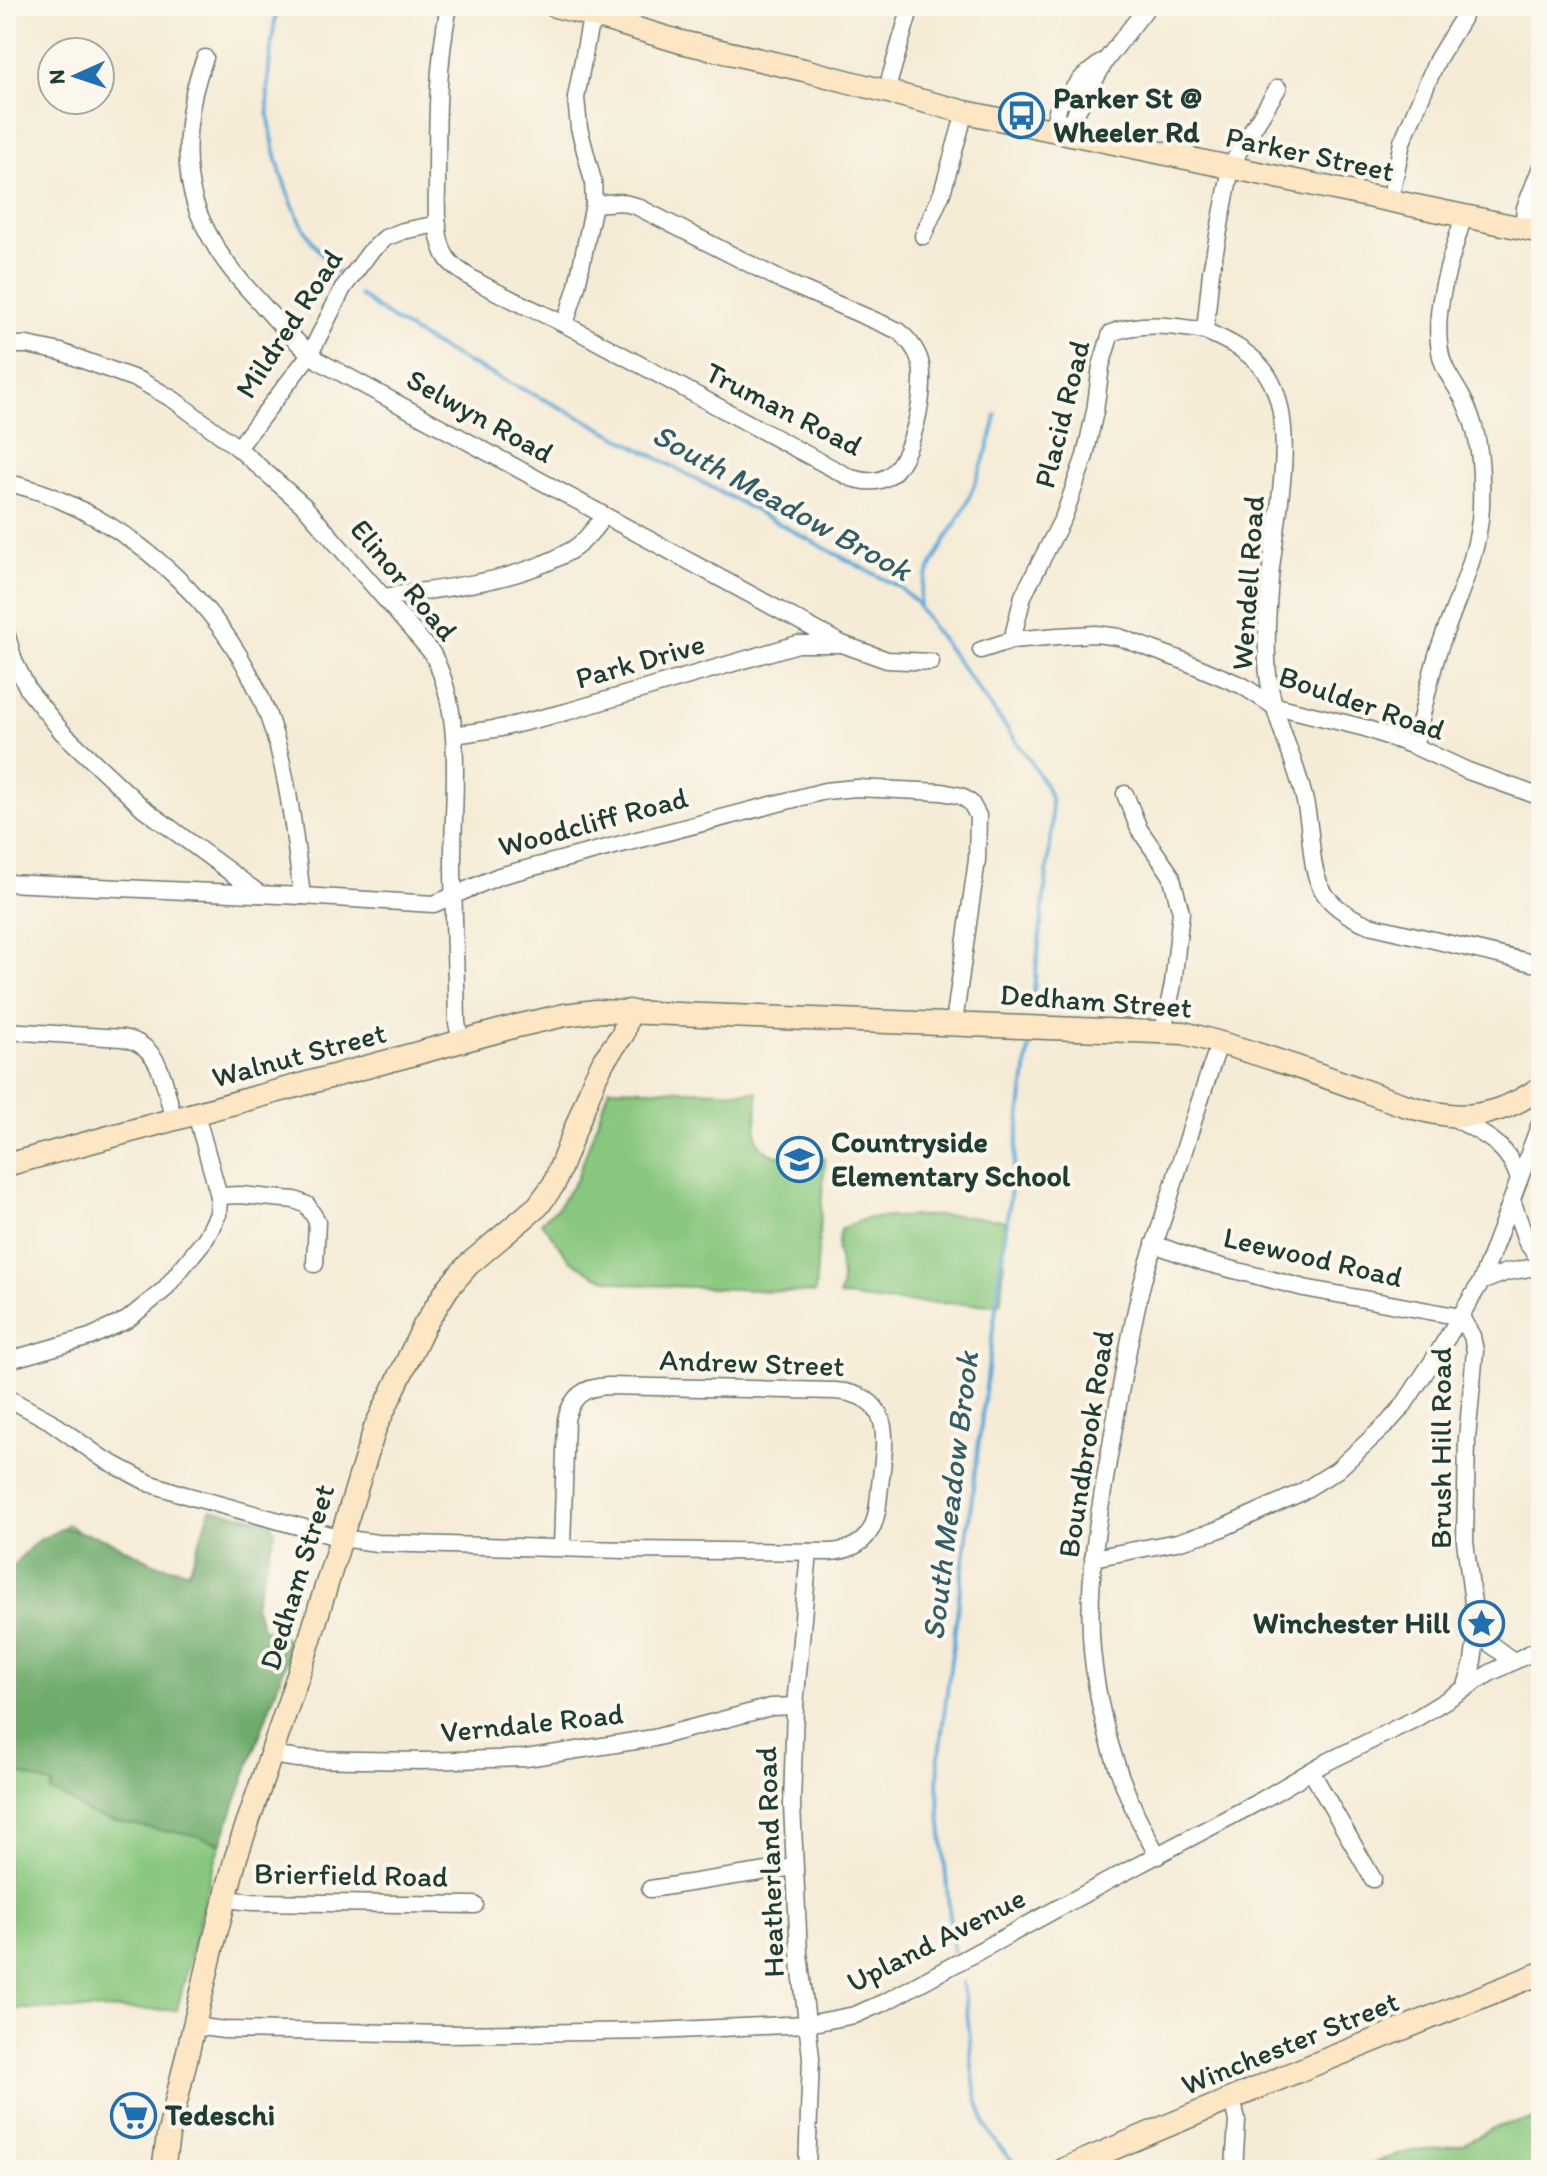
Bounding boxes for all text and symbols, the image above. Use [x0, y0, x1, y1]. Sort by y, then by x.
north arrow [36, 36, 116, 116]
text: N [43, 69, 70, 85]
place label: Parker St @ Wheeler Rd [1053, 79, 1202, 150]
bus stop icon: Parker St @ Wheeler Rd [998, 91, 1046, 139]
street label: Parker Street [1222, 118, 1398, 189]
street label: Mildred Road [227, 242, 350, 405]
street label: Placid Road [1025, 336, 1098, 492]
street label: Truman Road [699, 353, 869, 464]
street label: Selwyn Road [400, 360, 560, 471]
water label: South Meadow Brook [646, 415, 919, 590]
street label: Wendell Road [1223, 494, 1272, 672]
street label: Elinor Road [343, 511, 466, 649]
street label: Park Drive [571, 624, 709, 697]
street label: Boulder Road [1274, 657, 1451, 748]
street label: Woodcliff Road [494, 778, 692, 865]
street label: Dedham Street [999, 975, 1193, 1026]
street label: Walnut Street [208, 1014, 390, 1095]
place label: Countryside Elementary School [831, 1123, 1071, 1194]
school or university icon: Countryside Elementary School [776, 1135, 824, 1183]
street label: Leewood Road [1220, 1218, 1406, 1295]
street label: Boundbrook Road [1049, 1328, 1122, 1560]
street label: Andrew Street [659, 1341, 845, 1384]
street label: Brush Hill Road [1422, 1347, 1459, 1549]
water label: South Meadow Brook [913, 1348, 987, 1642]
street label: Dedham Street [251, 1479, 342, 1674]
place icon: Winchester Hill [1457, 1599, 1505, 1647]
place label: Winchester Hill [1253, 1604, 1451, 1641]
street label: Verndale Road [439, 1695, 625, 1750]
street label: Heatherland Road [747, 1745, 792, 1978]
street label: Brierfield Road [254, 1854, 448, 1895]
street label: Upland Avenue [840, 1879, 1031, 2000]
street label: Winchester Street [1176, 1982, 1404, 2103]
supermarket icon: Tedeschi [110, 2091, 158, 2139]
place label: Tedeschi [164, 2096, 275, 2133]

